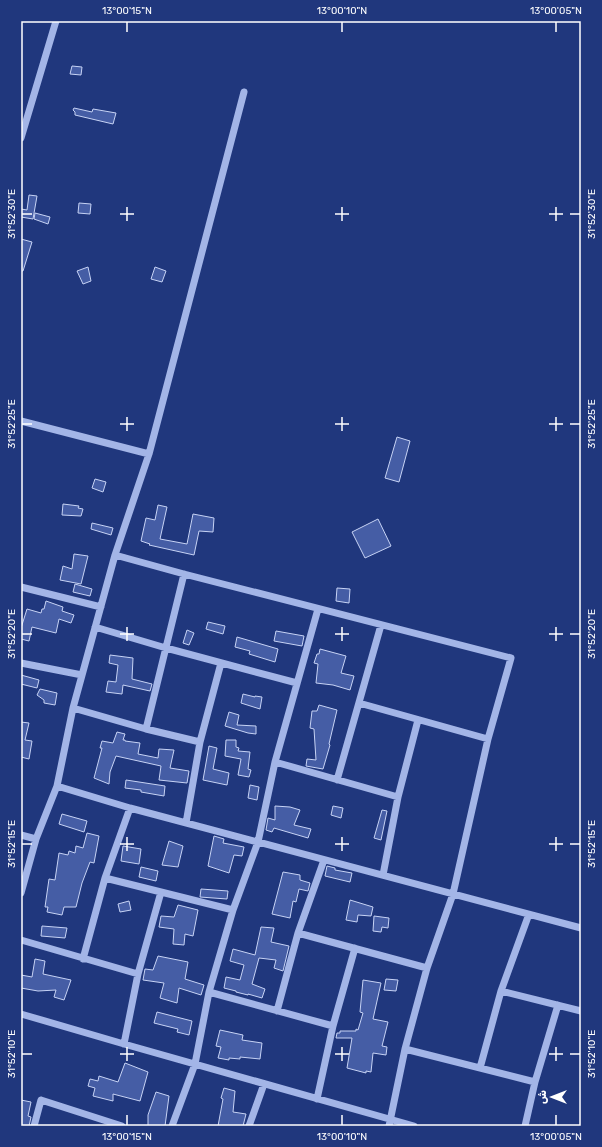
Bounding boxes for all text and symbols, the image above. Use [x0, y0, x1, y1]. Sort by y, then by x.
text: 13°00'15"N [102, 5, 152, 17]
text: 13°00'10"N [317, 5, 367, 17]
text: 13°00'05"N [530, 5, 582, 17]
text: 31°52'30"E [6, 189, 18, 239]
text: 31°52'30"E [586, 189, 598, 239]
text: 31°52'25"E [6, 399, 18, 449]
text: 31°52'25"E [586, 399, 598, 449]
text: 31°52'20"E [6, 609, 18, 659]
text: 31°52'20"E [586, 609, 598, 659]
text: 31°52'15"E [6, 820, 18, 868]
text: 31°52'15"E [586, 820, 598, 868]
text: 31°52'10"E [6, 1030, 18, 1078]
text: 31°52'10"E [586, 1030, 598, 1078]
north arrow [532, 1077, 572, 1117]
text: ش [536, 1090, 549, 1104]
text: 13°00'15"N [102, 1131, 152, 1143]
text: 13°00'10"N [317, 1131, 367, 1143]
text: 13°00'05"N [530, 1131, 582, 1143]

